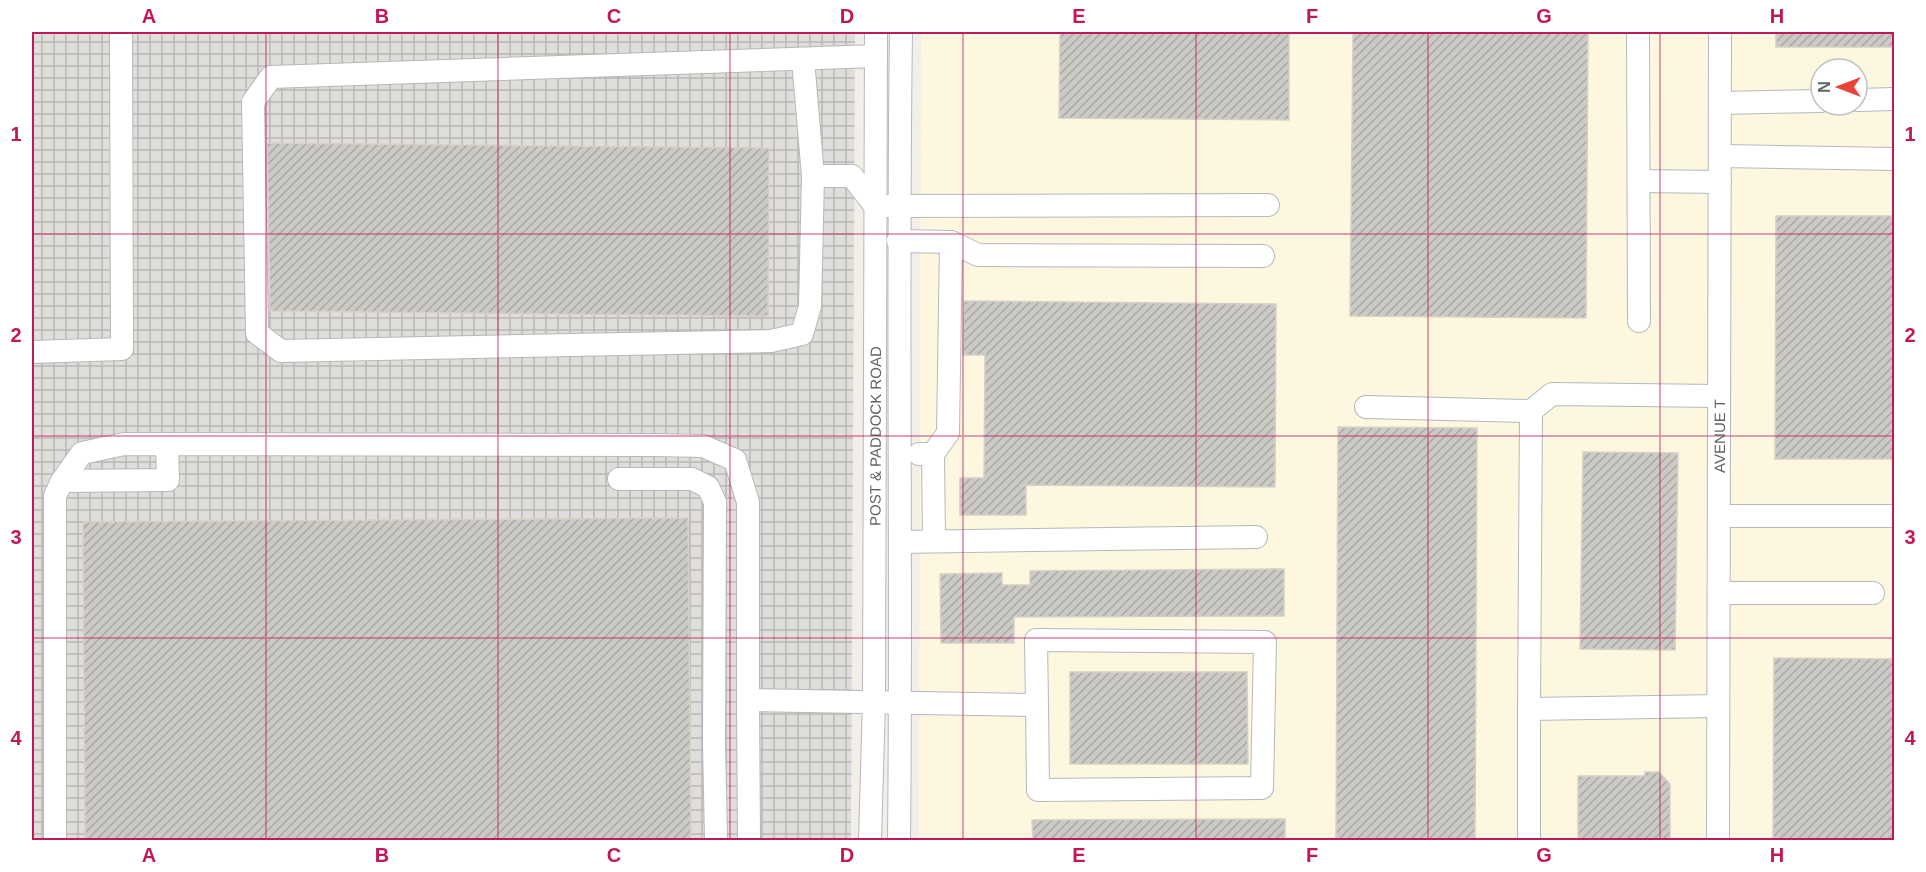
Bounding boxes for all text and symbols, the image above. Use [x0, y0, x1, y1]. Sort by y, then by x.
text: A [142, 5, 156, 27]
text: B [375, 5, 389, 27]
text: C [607, 5, 621, 27]
text: D [840, 5, 854, 27]
text: E [1072, 5, 1086, 27]
text: F [1306, 5, 1318, 27]
text: G [1536, 5, 1552, 27]
text: H [1770, 5, 1784, 27]
north arrow [1809, 57, 1869, 117]
text: N [1816, 81, 1833, 93]
text: 1 [10, 123, 22, 145]
text: 1 [1904, 123, 1916, 145]
text: 2 [10, 324, 22, 346]
text: 2 [1904, 324, 1916, 346]
street label: POST & PADDOCK ROAD [866, 346, 884, 526]
street label: AVENUE T [1710, 399, 1728, 473]
text: 3 [10, 526, 22, 548]
text: 3 [1904, 526, 1916, 548]
text: 4 [10, 727, 22, 749]
text: 4 [1904, 727, 1916, 749]
text: A [142, 844, 156, 866]
text: B [375, 844, 389, 866]
text: C [607, 844, 621, 866]
text: D [840, 844, 854, 866]
text: E [1072, 844, 1086, 866]
text: F [1306, 844, 1318, 866]
text: G [1536, 844, 1552, 866]
text: H [1770, 844, 1784, 866]

